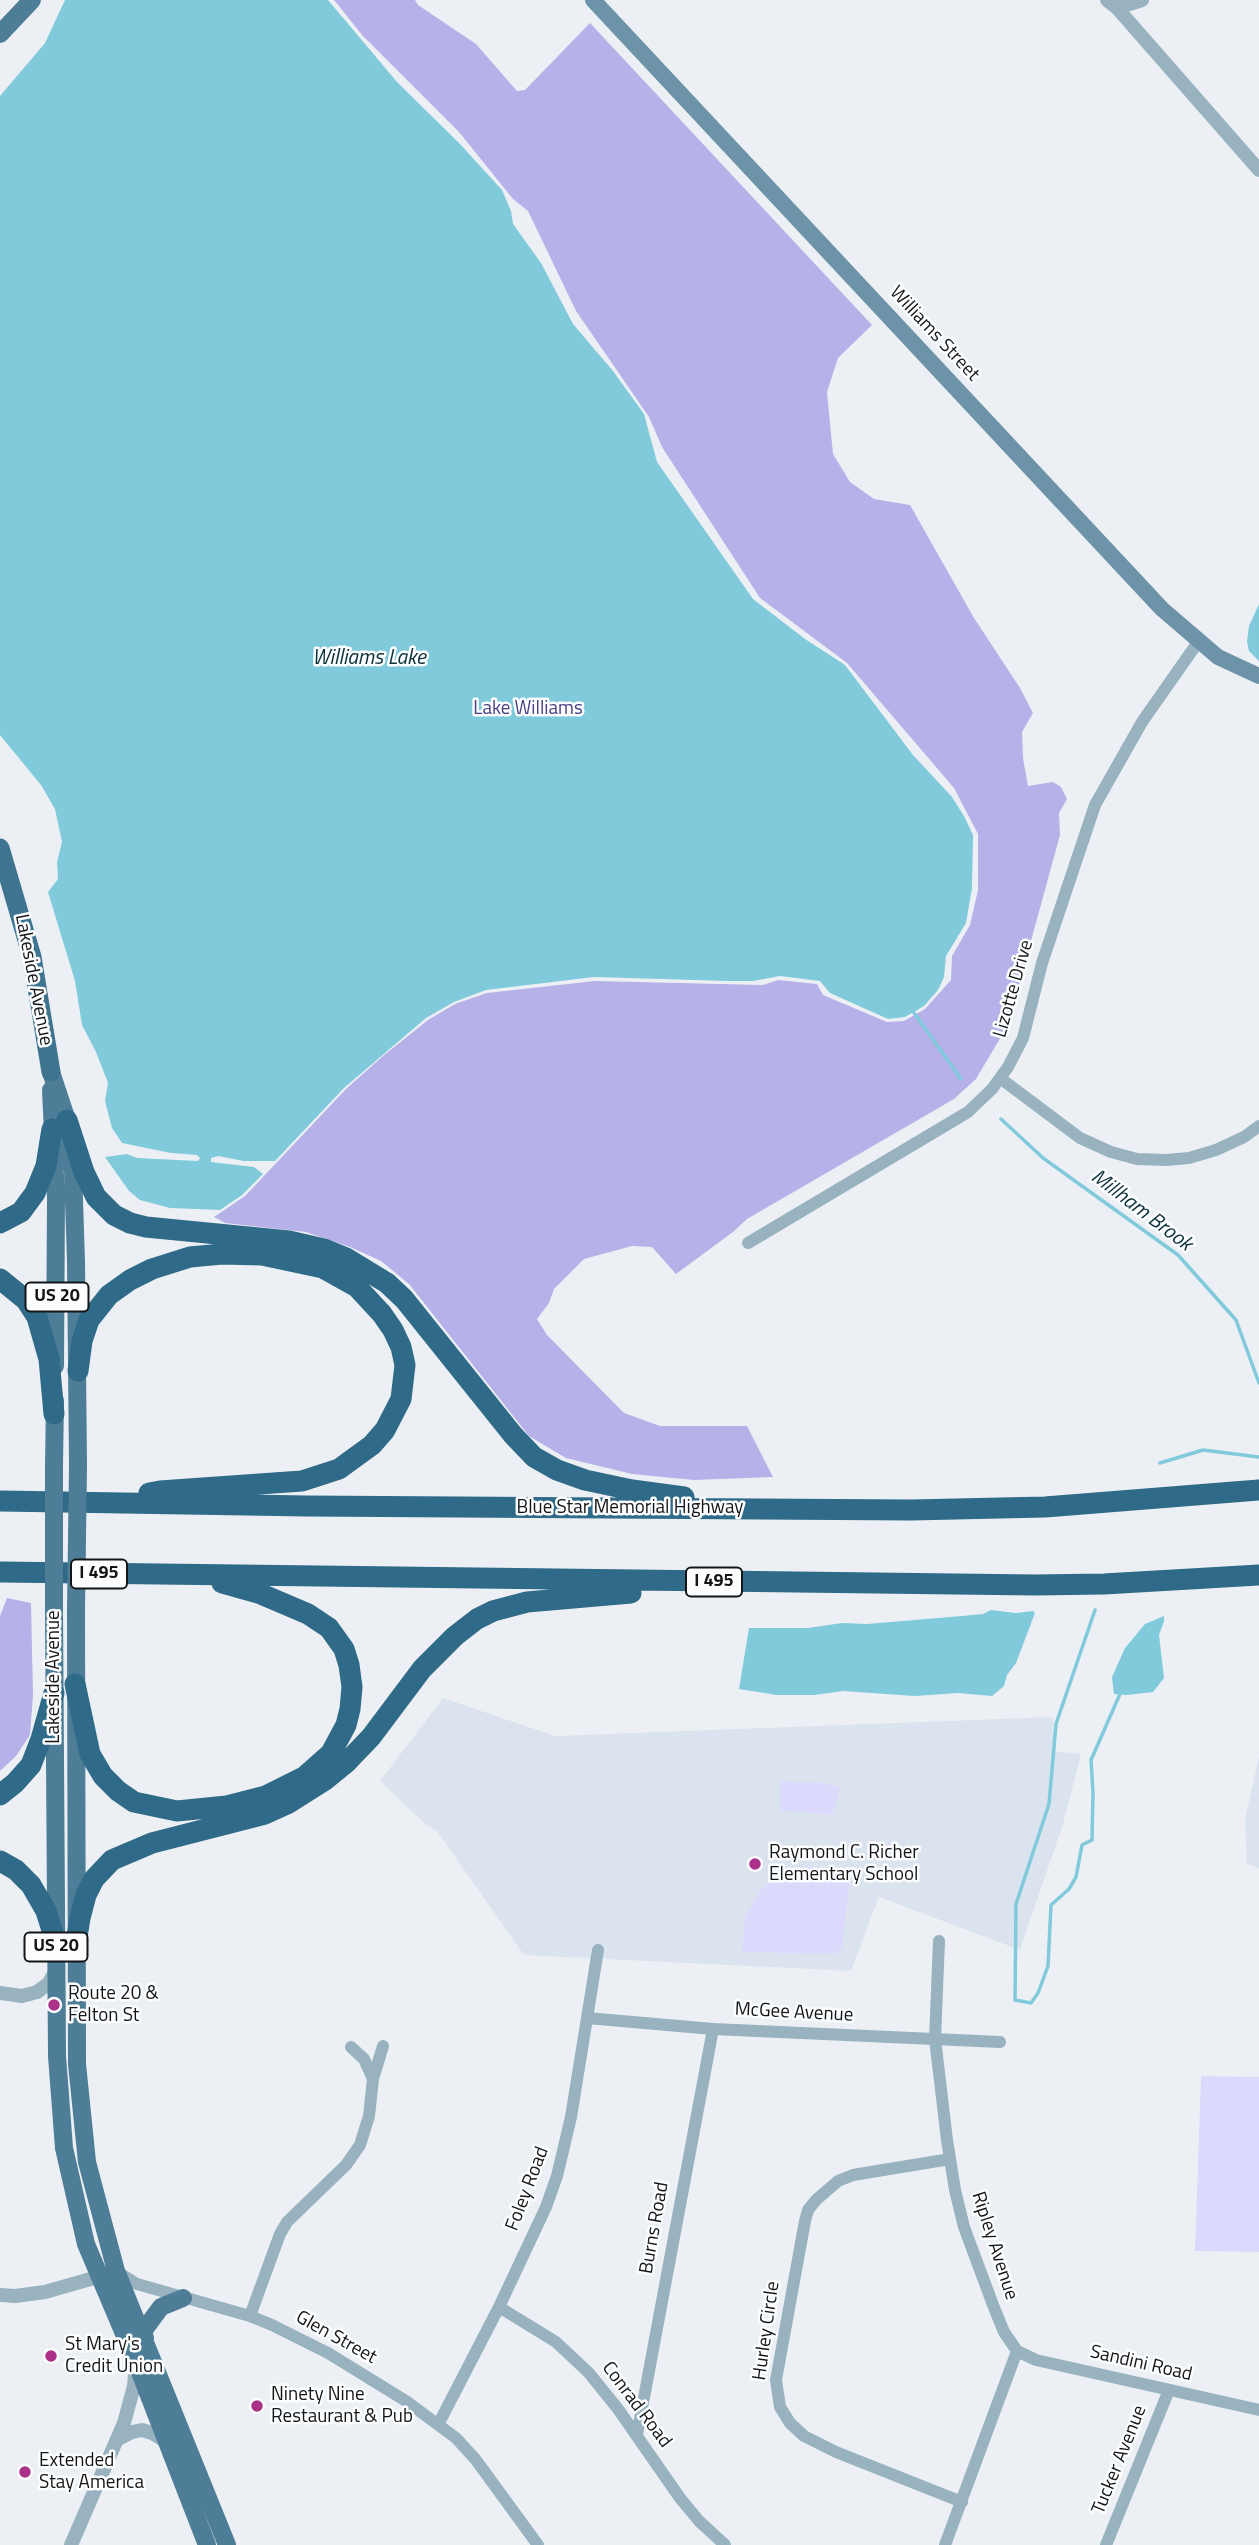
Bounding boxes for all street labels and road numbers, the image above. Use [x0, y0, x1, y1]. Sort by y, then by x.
street label: Williams Street [884, 282, 984, 386]
street label: Lakeside Avenue [9, 912, 57, 1048]
street label: Lizotte Drive [989, 938, 1039, 1040]
road number: US 20 [25, 1282, 88, 1312]
street label: Blue Star Memorial Highway [516, 1497, 744, 1519]
road number: I 495 [71, 1560, 127, 1588]
road number: I 495 [686, 1568, 742, 1596]
street label: Lakeside Avenue [43, 1610, 65, 1744]
road number: US 20 [24, 1933, 88, 1962]
street label: McGee Avenue [734, 1999, 854, 2027]
street label: Foley Road [502, 2144, 554, 2234]
street label: Burns Road [636, 2180, 674, 2276]
street label: Ripley Avenue [966, 2189, 1022, 2303]
street label: Hurley Circle [749, 2280, 785, 2382]
street label: Glen Street [292, 2306, 380, 2370]
street label: Sandini Road [1088, 2341, 1194, 2387]
street label: Conrad Road [596, 2357, 676, 2453]
street label: Tucker Avenue [1088, 2402, 1152, 2518]

